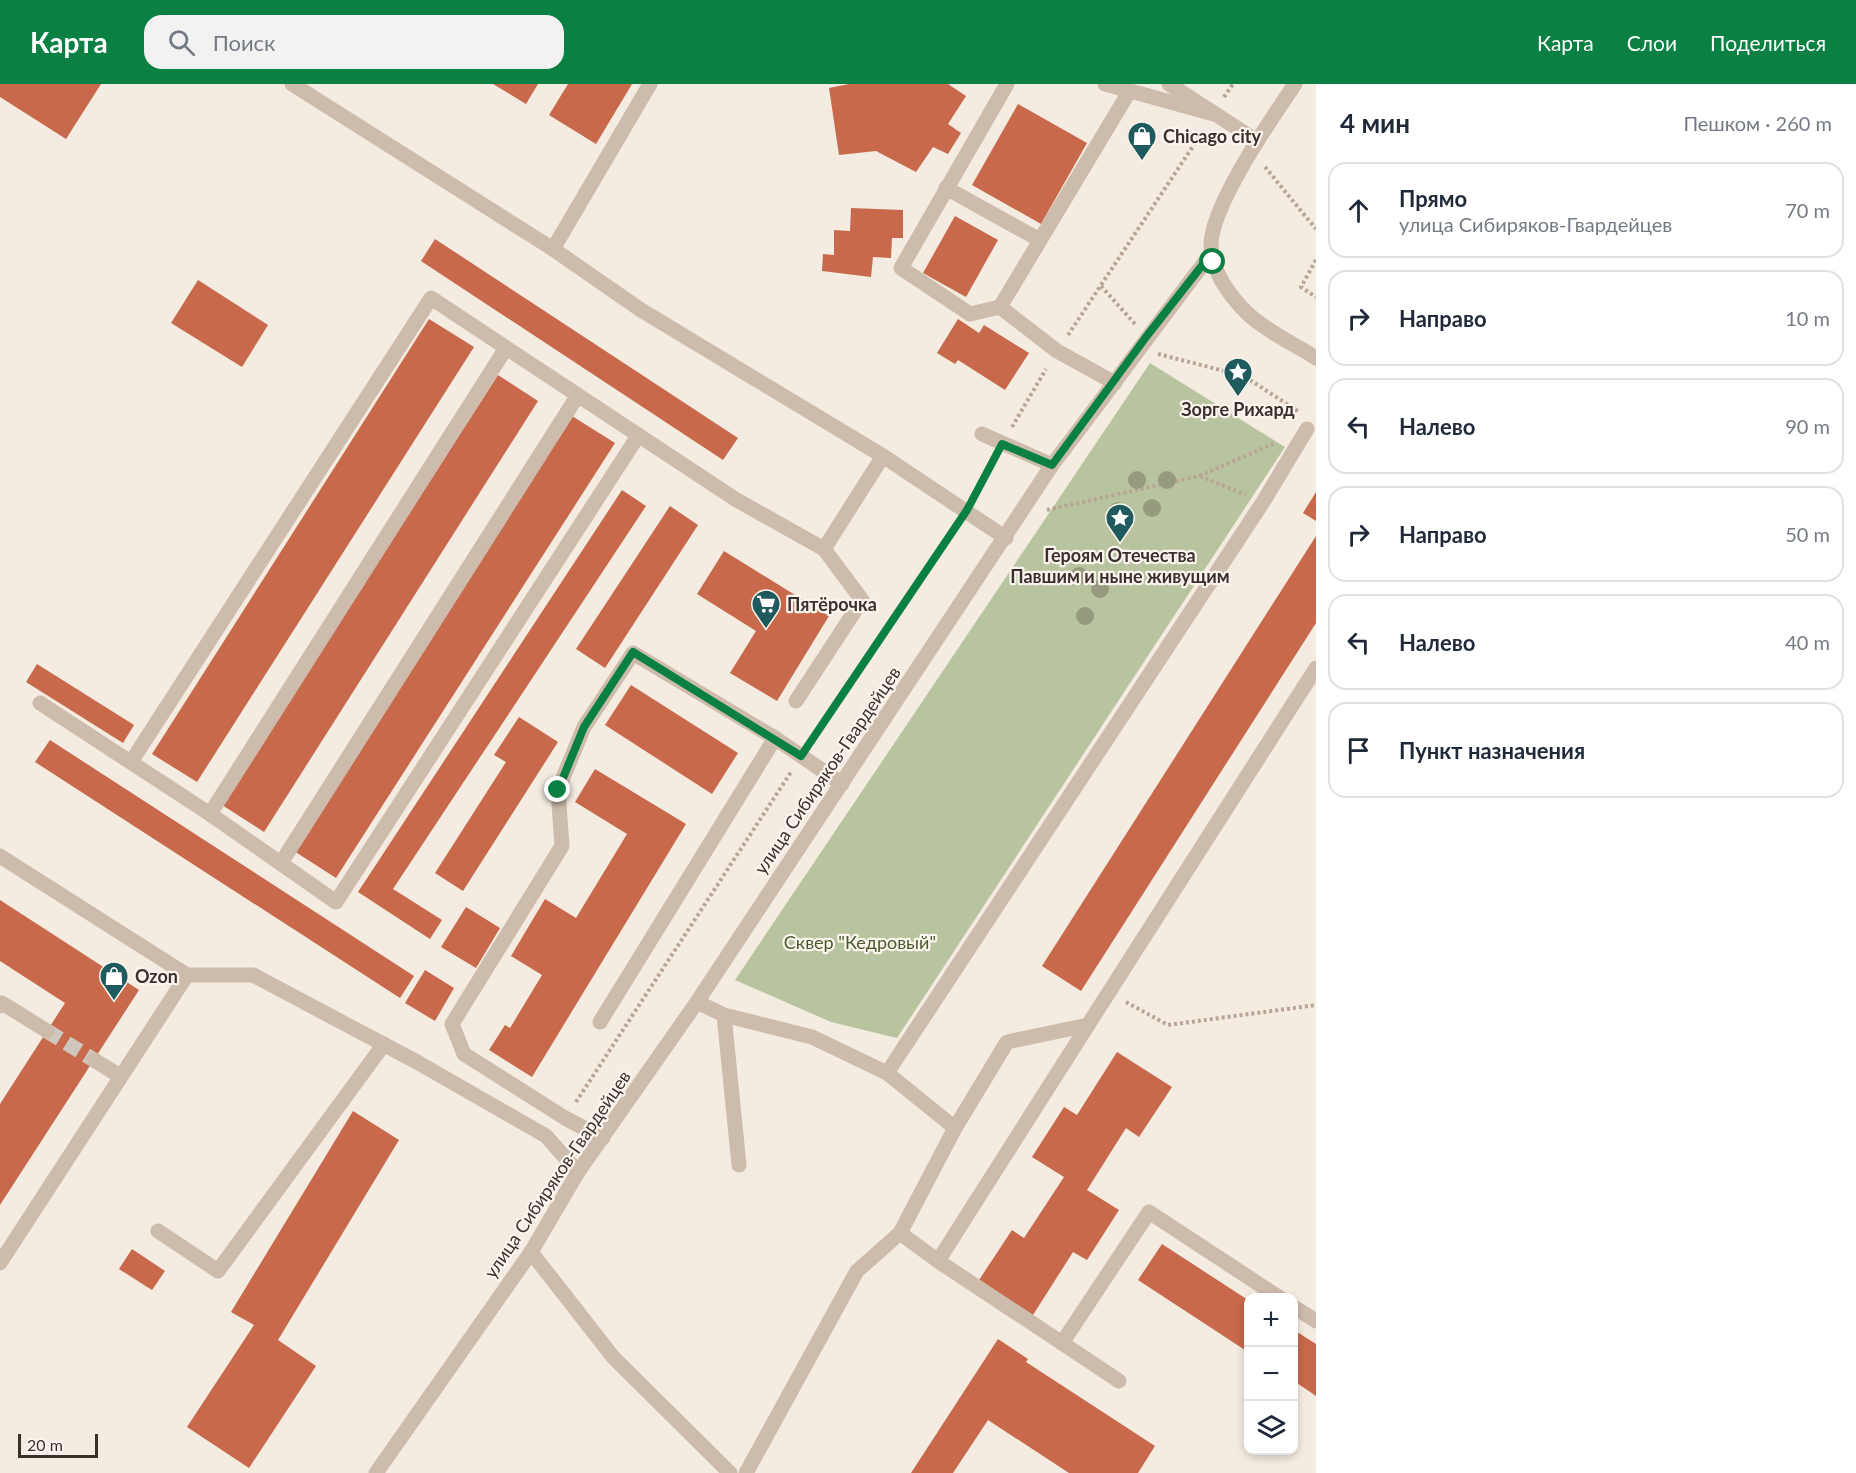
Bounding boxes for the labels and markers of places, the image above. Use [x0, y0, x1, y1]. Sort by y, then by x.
shop icon: Chicago city [1126, 120, 1158, 162]
place label: Chicago city [1163, 125, 1261, 147]
place icon: Зорге Рихард [1222, 356, 1254, 398]
place label: Зорге Рихард [1181, 398, 1295, 420]
place icon: Героям Отечества Павшим и ныне живущим [1104, 502, 1136, 544]
place label: Героям Отечества Павшим и ныне живущим [1010, 544, 1230, 587]
supermarket icon: Пятёрочка [750, 588, 782, 630]
place label: Пятёрочка [787, 593, 877, 615]
shop icon: Ozon [98, 960, 130, 1002]
place label: Ozon [135, 965, 178, 987]

